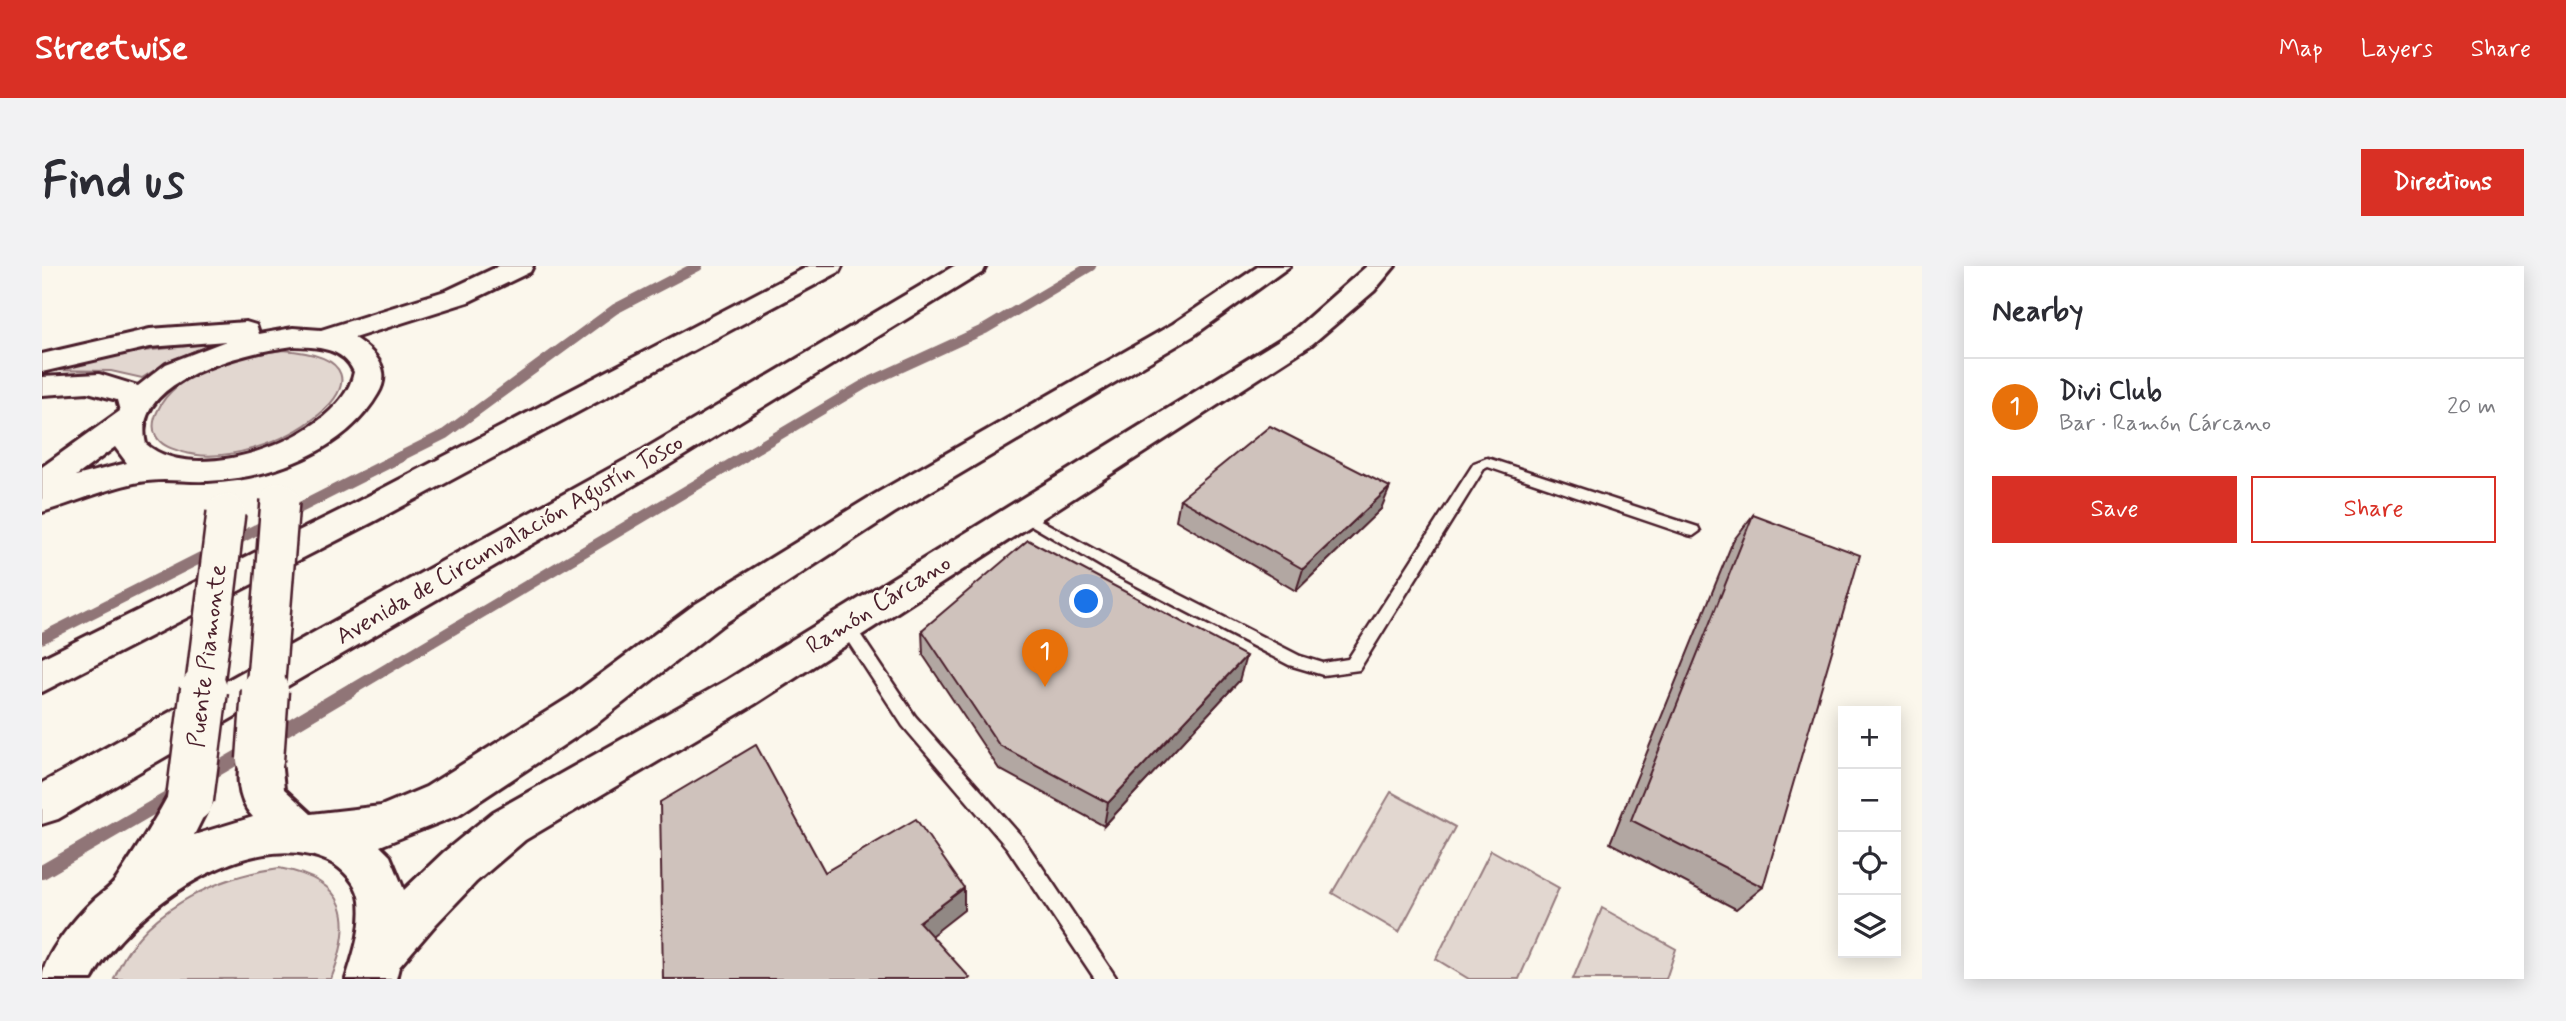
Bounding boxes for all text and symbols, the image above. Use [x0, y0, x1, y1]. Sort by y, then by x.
text: Streetwise [35, 27, 188, 71]
text: Map [2279, 34, 2323, 65]
text: Layers [2361, 34, 2433, 65]
text: Share [2471, 34, 2531, 65]
button: Directions [2361, 149, 2524, 216]
text: Find us [42, 150, 185, 215]
text: Nearby [1992, 292, 2083, 331]
text: Divi Club [2059, 375, 2162, 409]
text: 1 [2010, 392, 2020, 422]
text: 20 m [2447, 392, 2496, 422]
text: Bar · Ramón Cárcano [2059, 409, 2271, 439]
street label: Avenida de Circunvalación Agustín Tosco [331, 428, 691, 655]
button: Save [1992, 476, 2237, 543]
button: Share [2251, 476, 2496, 543]
street label: Ramón Cárcano [801, 548, 957, 662]
street label: Puente Piamonte [181, 562, 235, 749]
your location [1069, 584, 1103, 618]
pin: 1 [1022, 629, 1068, 687]
map controls [1838, 706, 1901, 958]
button: + [1838, 706, 1901, 769]
button: − [1838, 769, 1901, 832]
button: locate [1838, 832, 1901, 895]
button: layers [1838, 895, 1901, 958]

